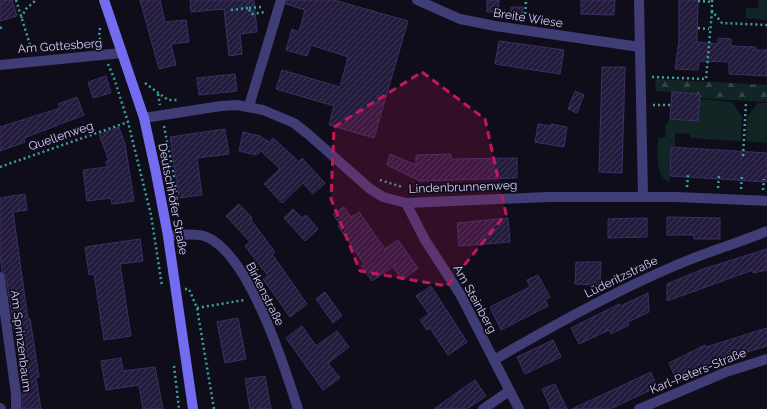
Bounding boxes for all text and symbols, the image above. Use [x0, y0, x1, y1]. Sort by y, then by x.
street label: Breite Wiese [492, 6, 564, 30]
street label: Am Gottesberg [17, 36, 103, 56]
street label: Quellenweg [27, 118, 95, 154]
street label: Deutschhöfer Straße [155, 142, 191, 256]
street label: Lindenbrunnenweg [408, 178, 518, 196]
street label: Lüderitzstraße [582, 253, 660, 301]
street label: Birkenstraße [243, 260, 287, 328]
street label: Am Steinberg [450, 262, 500, 336]
street label: Am Sprinzenbaum [8, 289, 34, 393]
street label: Karl-Peters-Straße [648, 345, 748, 397]

